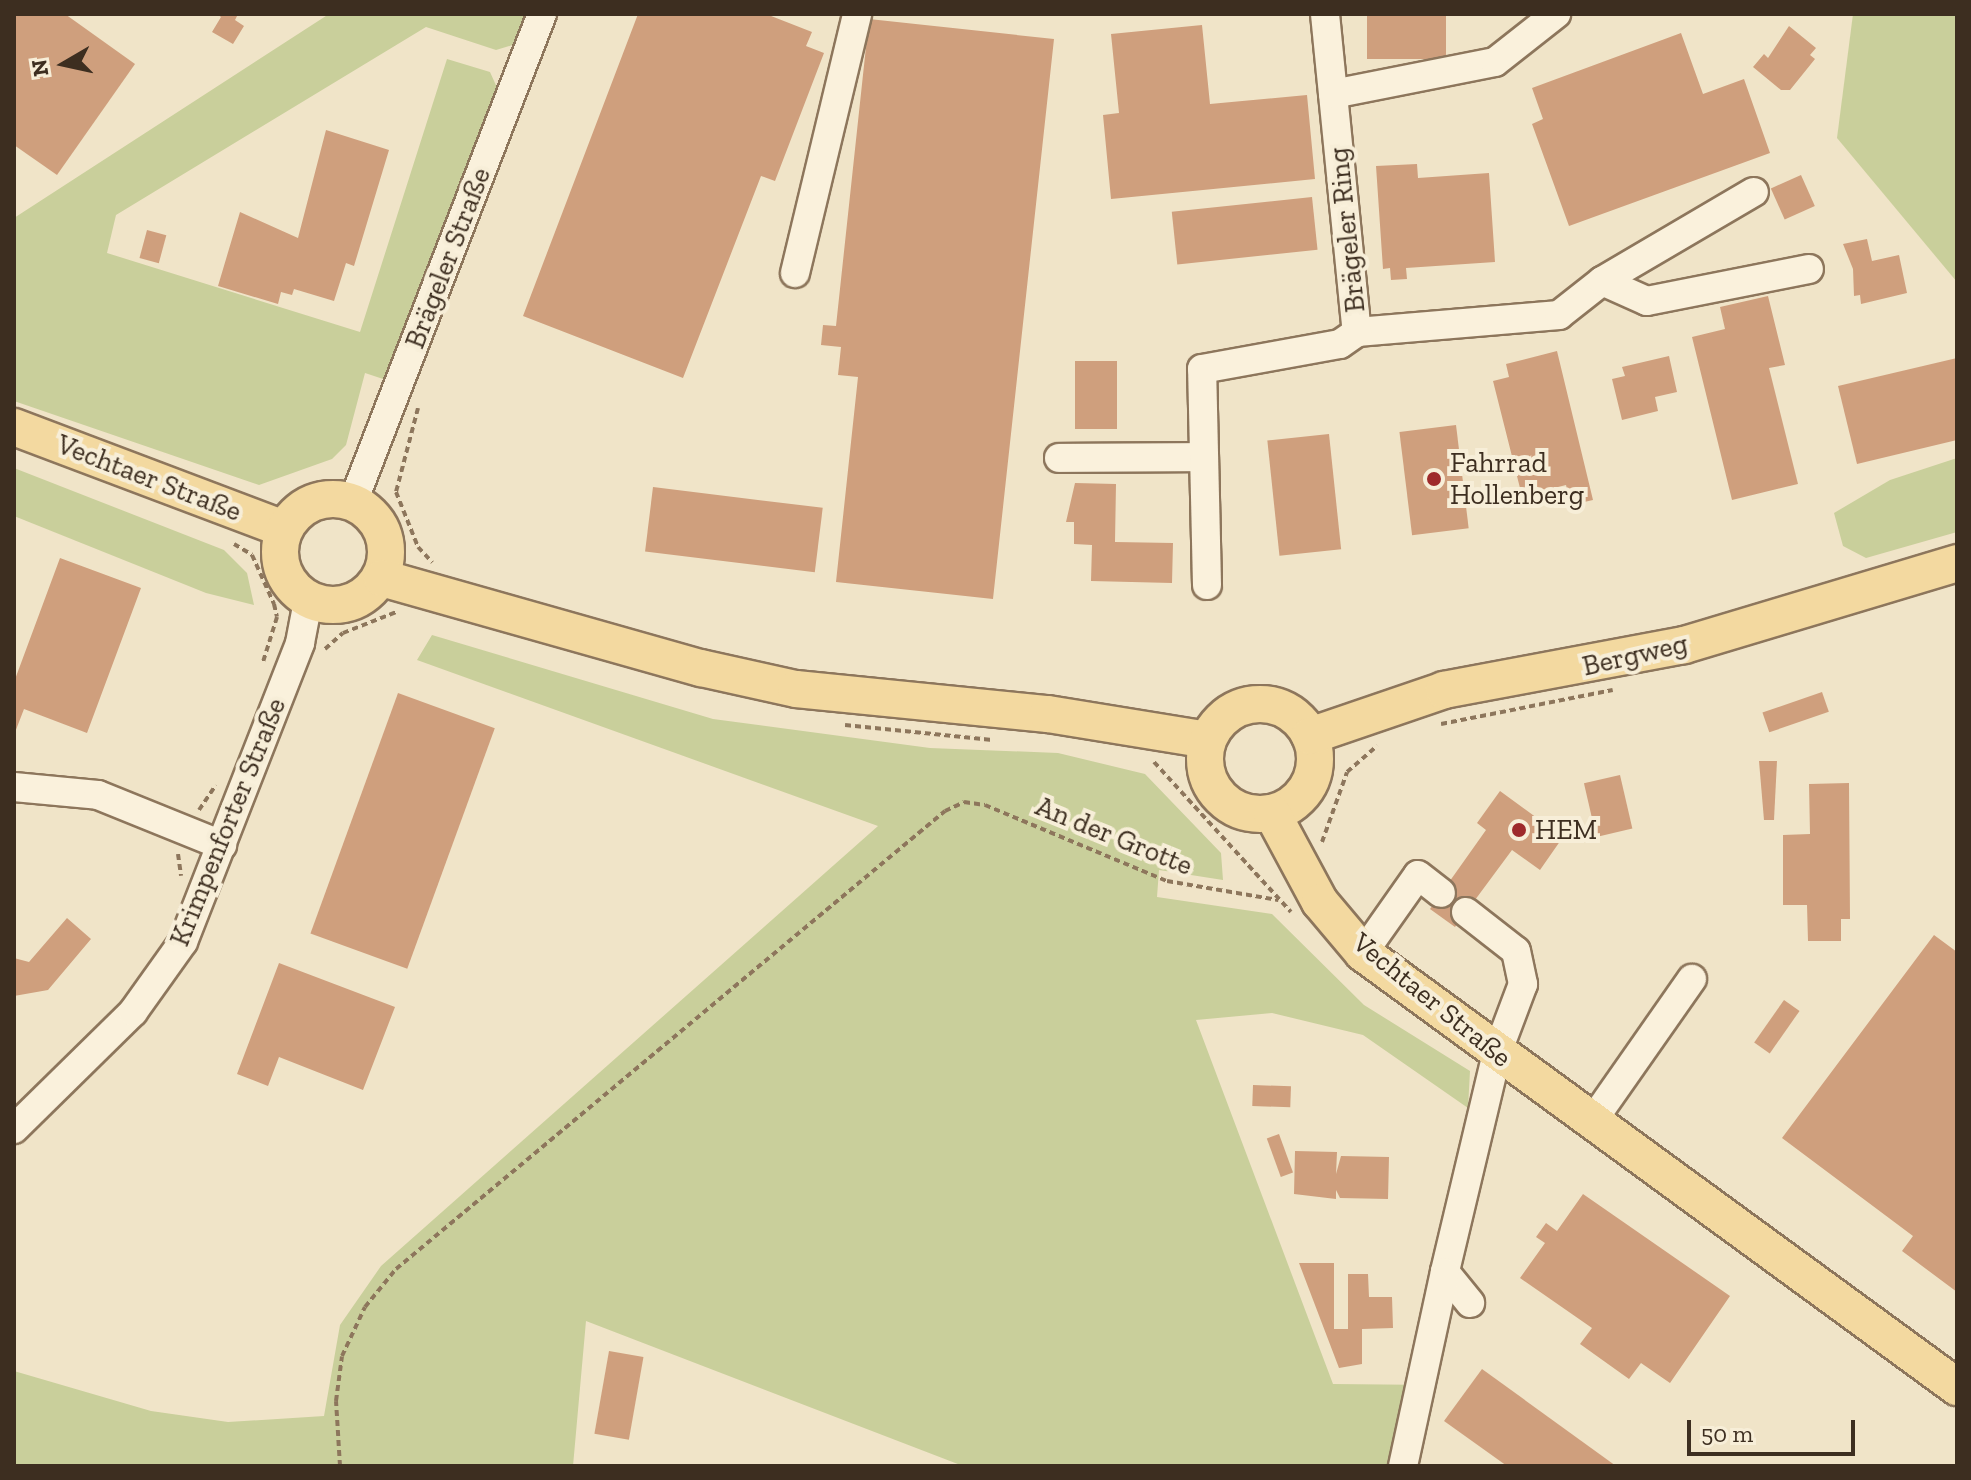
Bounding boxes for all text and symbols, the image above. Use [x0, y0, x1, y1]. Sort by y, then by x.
north arrow [24, 24, 104, 104]
text: N [25, 57, 54, 78]
street label: Brägeler Ring [1322, 146, 1372, 314]
street label: Brägeler Straße [398, 163, 498, 353]
street label: Vechtaer Straße [52, 427, 246, 529]
place label: Fahrrad Hollenberg [1450, 446, 1584, 512]
marker: Fahrrad Hollenberg [1425, 470, 1443, 488]
street label: Bergweg [1579, 627, 1691, 683]
street label: Krimpenforter Straße [163, 693, 293, 951]
street label: An der Grotte [1030, 789, 1198, 883]
place label: HEM [1535, 813, 1597, 847]
marker: HEM [1510, 821, 1528, 839]
street label: Vechtaer Straße [1346, 925, 1518, 1075]
scale bar [1691, 1404, 1859, 1454]
text: 50 m [1701, 1419, 1753, 1448]

